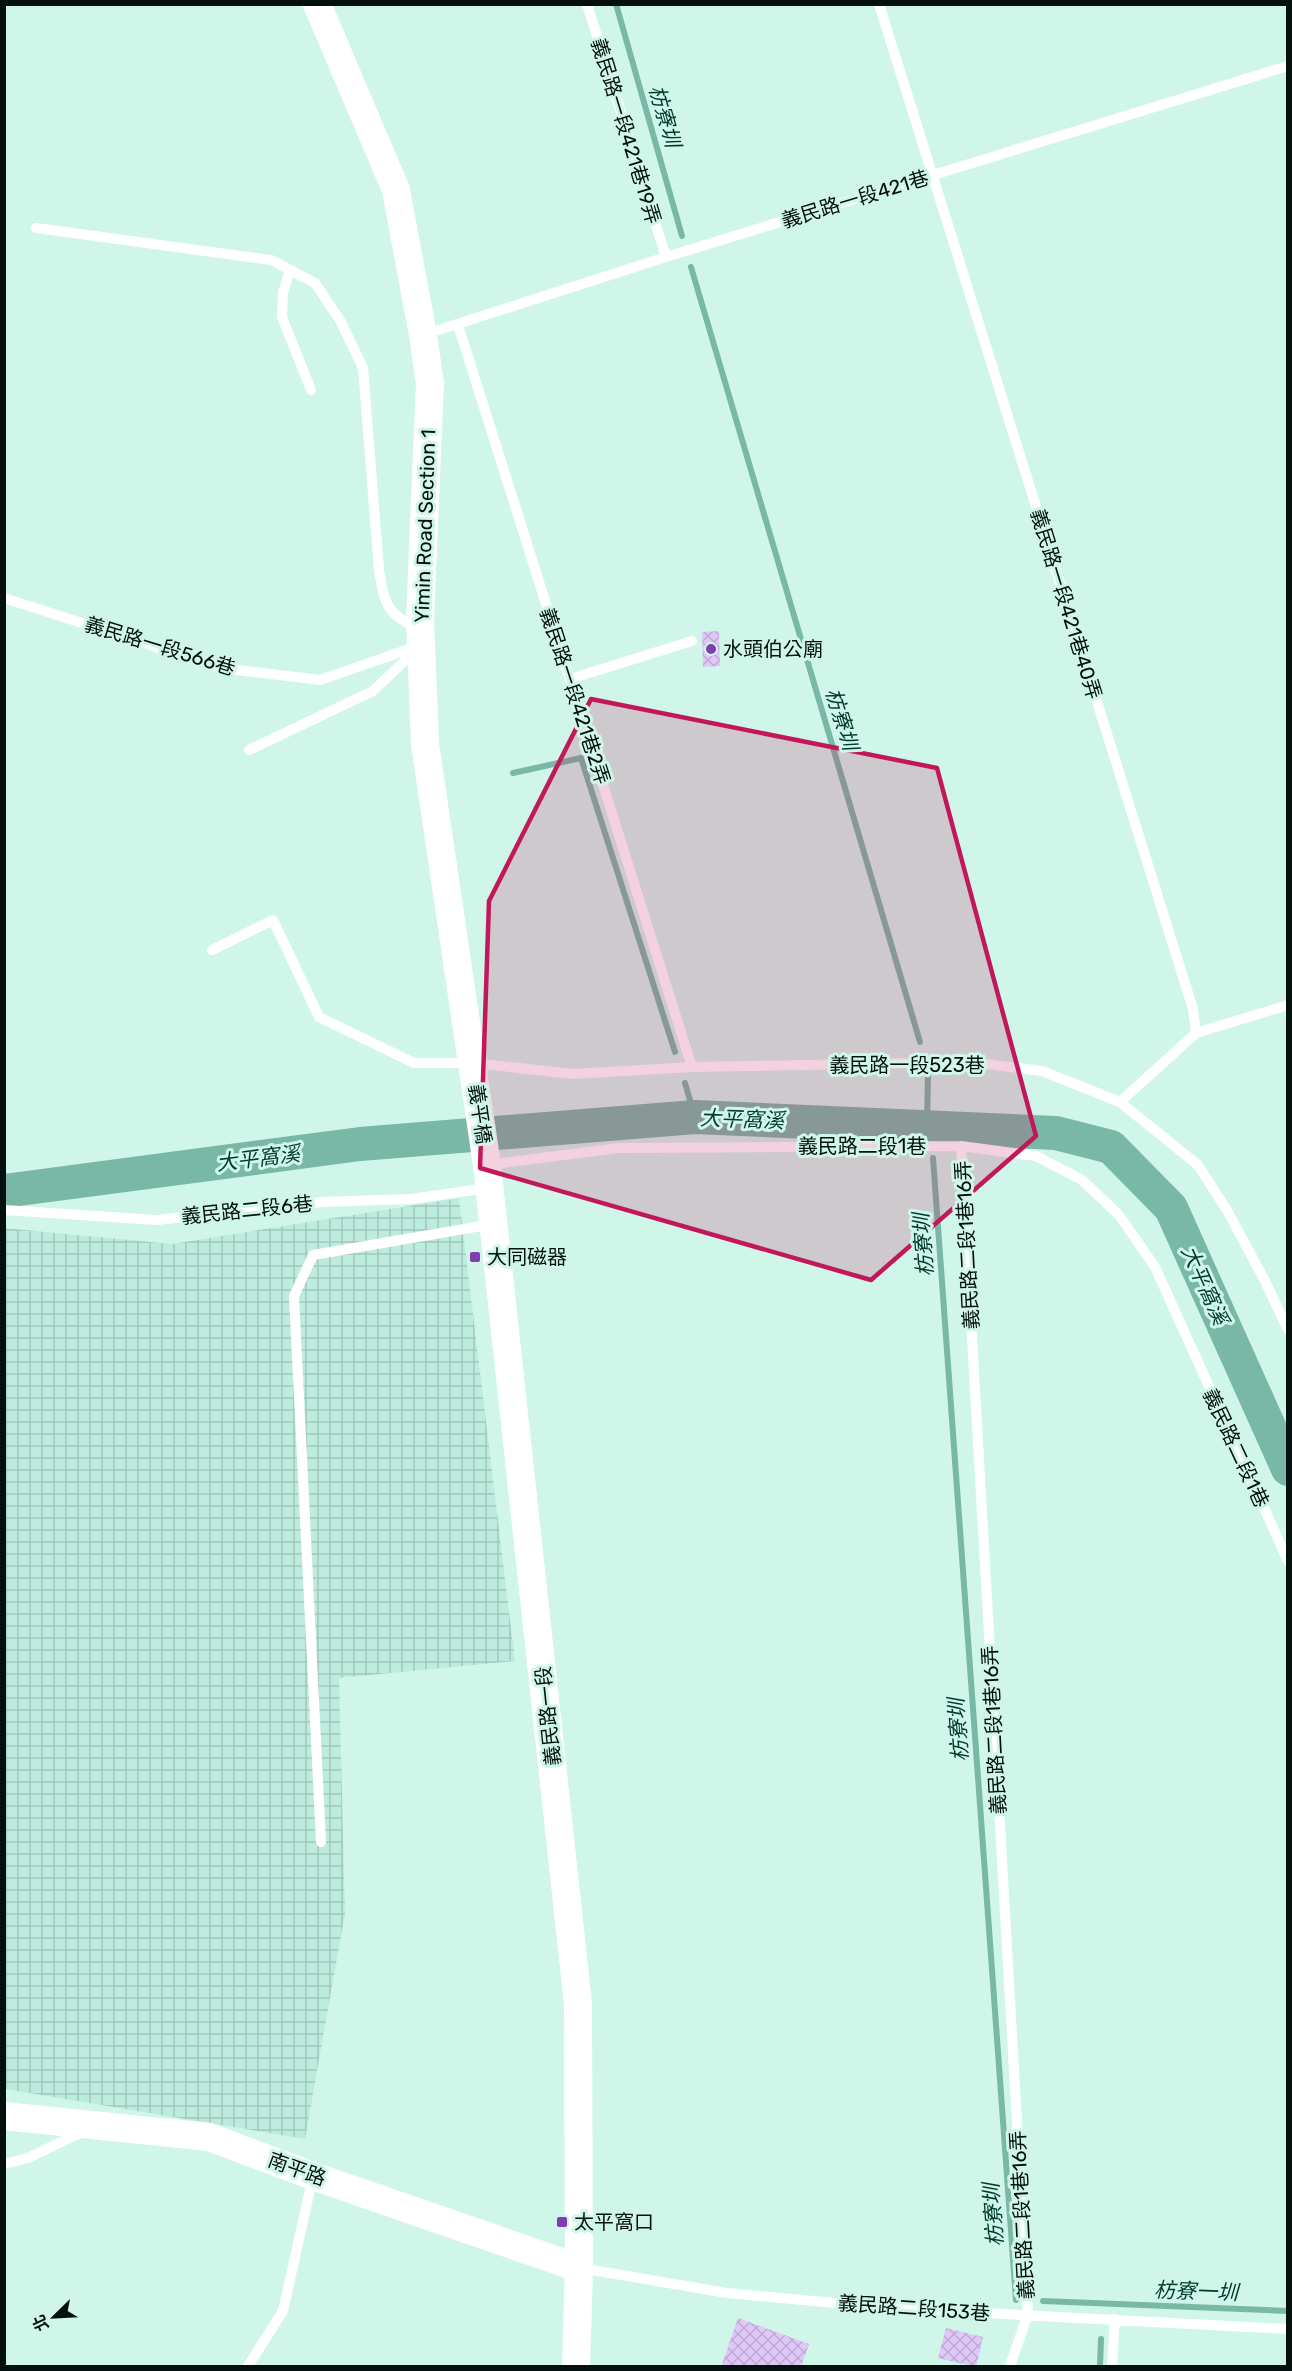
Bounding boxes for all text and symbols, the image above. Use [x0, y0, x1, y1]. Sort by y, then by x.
street label: 義民路一段421巷19弄 [586, 35, 666, 227]
water label: 枋寮圳 [644, 82, 687, 153]
street label: 義民路一段421巷 [778, 165, 932, 233]
street label: Yimin Road Section 1 [410, 429, 440, 623]
street label: 義民路一段421巷40弄 [1026, 506, 1106, 702]
street label: 義民路一段421巷2弄 [535, 605, 615, 787]
street label: 義民路一段566巷 [82, 612, 238, 680]
place label: 水頭伯公廟 [723, 637, 823, 661]
marker: 水頭伯公廟 [704, 642, 718, 656]
water label: 枋寮圳 [821, 685, 864, 756]
street label: 義民路一段523巷 [829, 1053, 985, 1077]
street label: 義平橋 [464, 1083, 496, 1145]
water label: 大平窩溪 [700, 1105, 787, 1133]
street label: 義民路二段1巷 [798, 1134, 926, 1158]
water label: 大平窩溪 [215, 1140, 304, 1176]
street label: 義民路二段1巷16弄 [951, 1160, 983, 1330]
street label: 義民路二段6巷 [180, 1191, 314, 1229]
water label: 枋寮圳 [908, 1210, 938, 1277]
water label: 大平窩溪 [1176, 1242, 1235, 1331]
place label: 大同磁器 [487, 1245, 567, 1269]
marker: 大同磁器 [468, 1250, 482, 1264]
street label: 義民路二段1巷 [1198, 1385, 1274, 1511]
street label: 義民路二段1巷16弄 [978, 1645, 1010, 1815]
street label: 義民路一段 [531, 1665, 565, 1767]
water label: 枋寮圳 [943, 1695, 973, 1762]
street label: 義民路二段1巷16弄 [1006, 2130, 1038, 2300]
street label: 南平路 [265, 2147, 329, 2191]
water label: 枋寮圳 [978, 2180, 1008, 2247]
place label: 太平窩口 [574, 2210, 654, 2234]
marker: 太平窩口 [555, 2215, 569, 2229]
water label: 枋寮一圳 [1154, 2277, 1241, 2305]
north arrow [24, 2287, 84, 2347]
street label: 義民路二段153巷 [837, 2291, 991, 2325]
text: 北 [29, 2312, 53, 2334]

